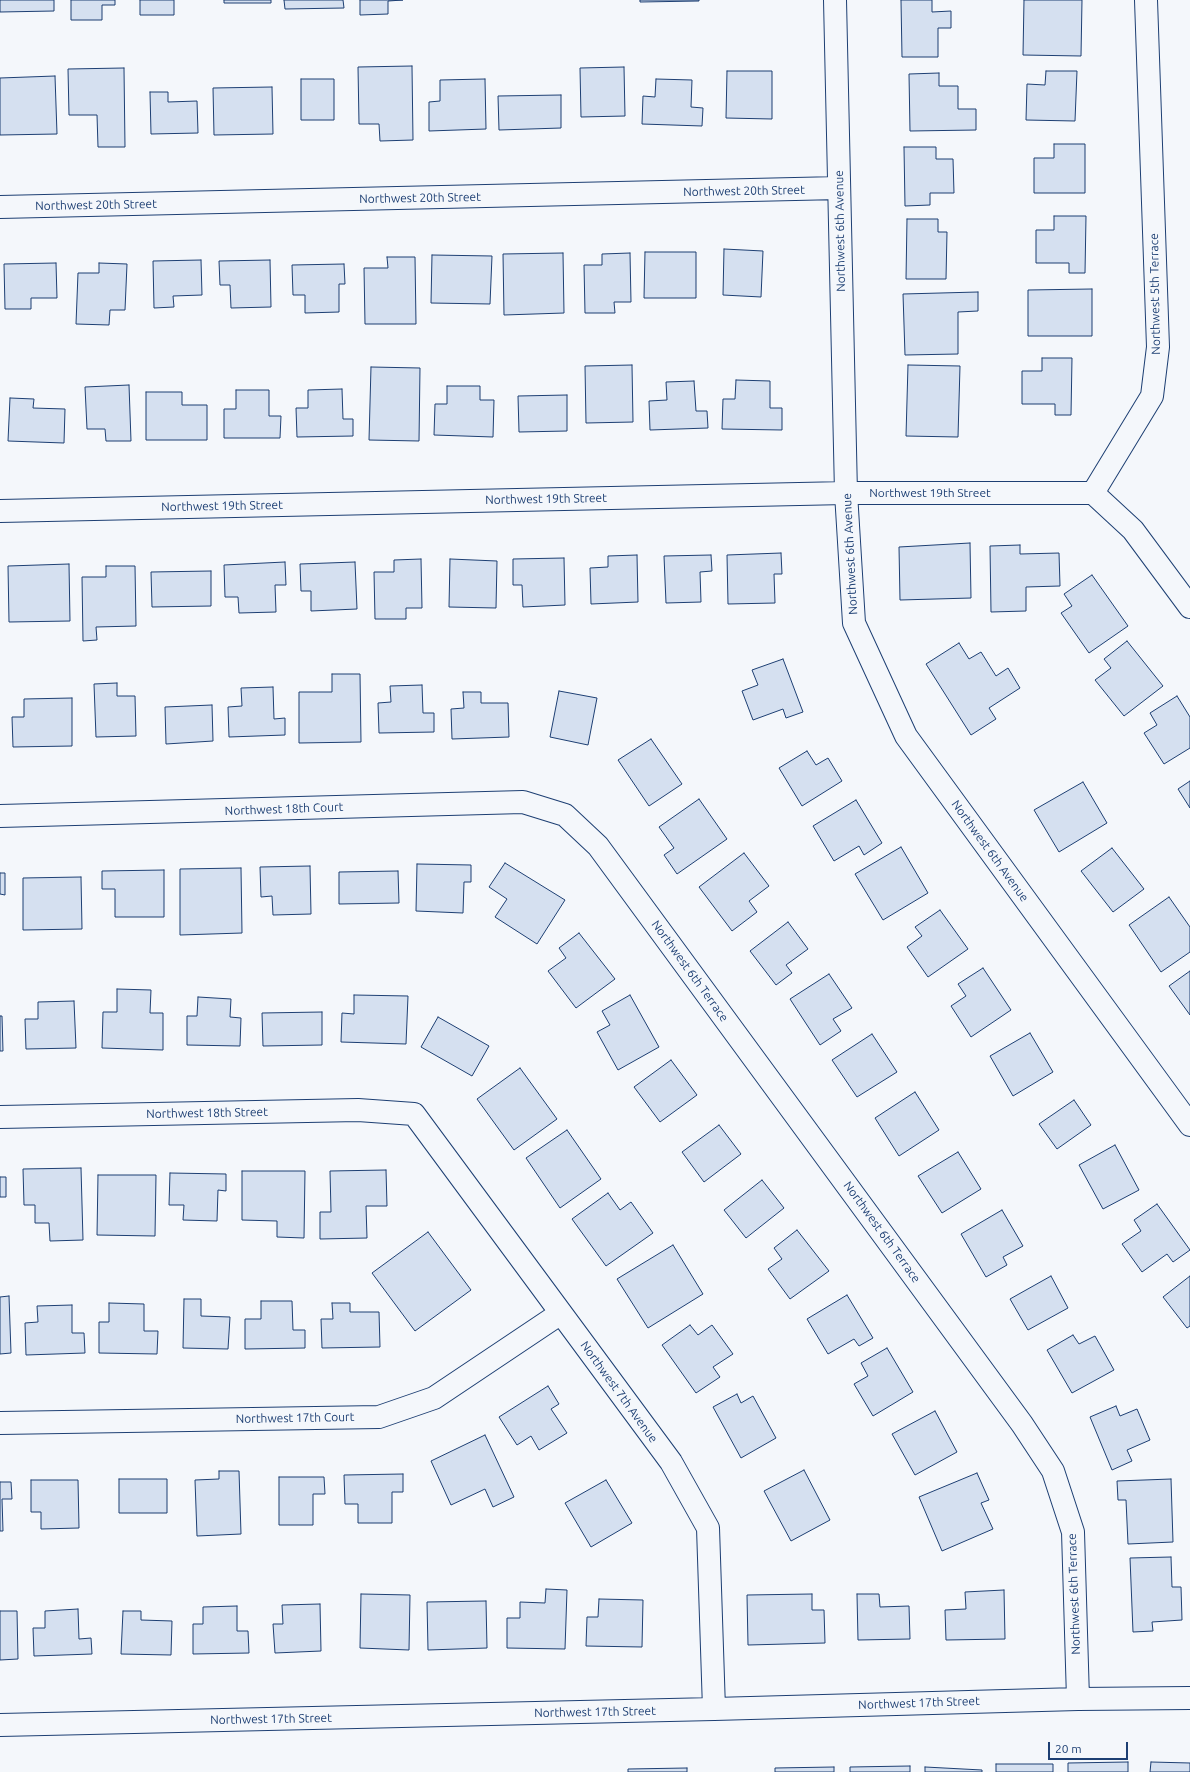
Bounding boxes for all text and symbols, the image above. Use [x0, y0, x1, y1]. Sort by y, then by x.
street label: Northwest 6th Avenue [832, 170, 848, 292]
street label: Northwest 20th Street [683, 183, 805, 199]
street label: Northwest 20th Street [359, 190, 481, 206]
street label: Northwest 20th Street [35, 197, 157, 213]
street label: Northwest 5th Terrace [1147, 233, 1163, 355]
street label: Northwest 19th Street [869, 486, 991, 500]
street label: Northwest 19th Street [485, 491, 607, 507]
street label: Northwest 6th Avenue [840, 493, 860, 615]
street label: Northwest 19th Street [161, 498, 283, 514]
street label: Northwest 6th Avenue [948, 797, 1032, 905]
street label: Northwest 18th Court [224, 800, 344, 818]
street label: Northwest 6th Terrace [648, 918, 732, 1024]
street label: Northwest 18th Street [146, 1105, 268, 1121]
street label: Northwest 6th Terrace [840, 1179, 924, 1285]
street label: Northwest 7th Avenue [577, 1338, 661, 1446]
street label: Northwest 17th Court [236, 1410, 354, 1426]
street label: Northwest 6th Terrace [1065, 1533, 1083, 1655]
street label: Northwest 17th Street [858, 1694, 980, 1712]
street label: Northwest 17th Street [534, 1704, 656, 1720]
street label: Northwest 17th Street [210, 1711, 332, 1727]
scale bar [1050, 1734, 1130, 1760]
text: 20 m [1055, 1742, 1082, 1755]

